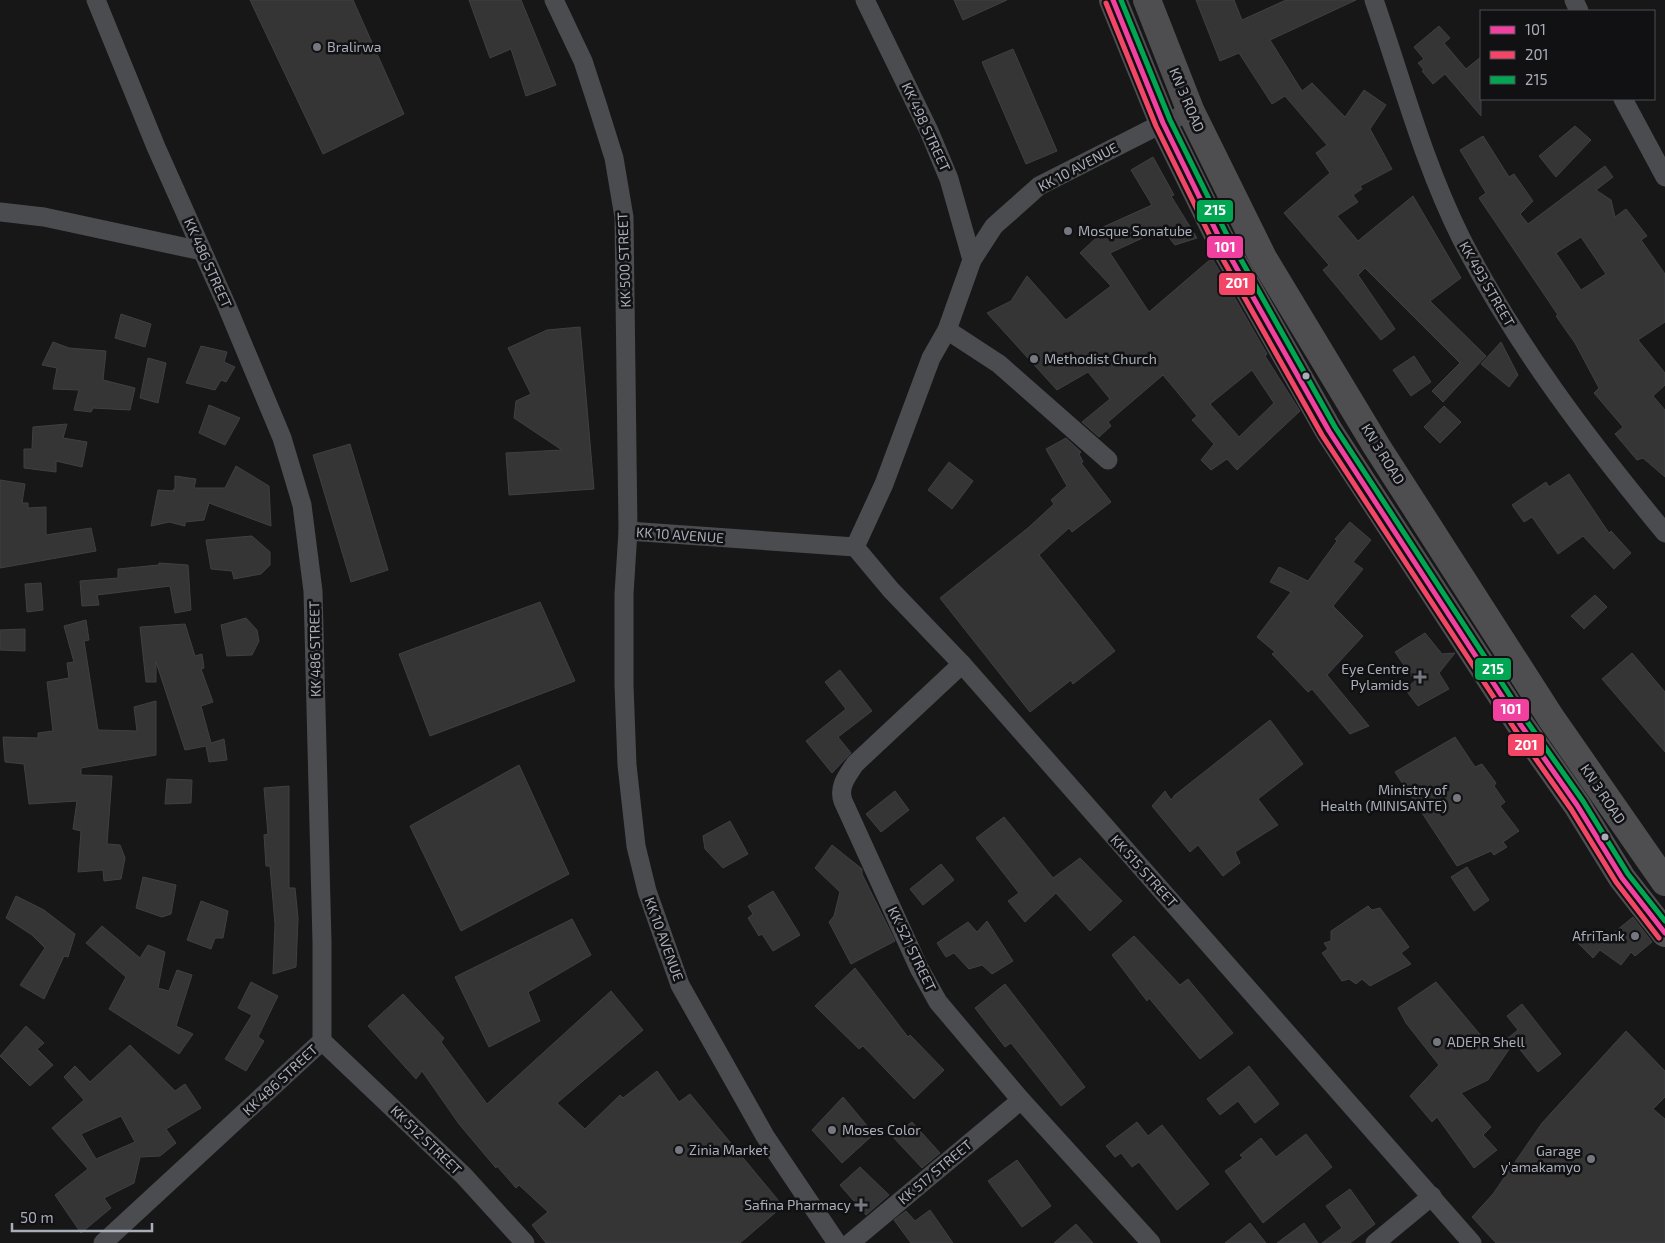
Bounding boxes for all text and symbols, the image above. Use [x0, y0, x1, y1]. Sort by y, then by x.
legend [1480, 10, 1655, 100]
text: 101 [1525, 20, 1546, 38]
place label: Bralirwa [327, 38, 381, 55]
marker: Bralirwa [311, 41, 323, 53]
text: 201 [1525, 45, 1548, 63]
street label: KN 3 ROAD [1166, 65, 1209, 134]
text: 215 [1525, 70, 1547, 88]
street label: KK 498 STREET [898, 80, 954, 174]
street label: KK 10 AVENUE [1035, 138, 1121, 195]
line badge: 215 [1196, 199, 1234, 223]
text: 215 [1204, 201, 1226, 218]
street label: KK 500 STREET [613, 212, 634, 308]
street label: KK 486 STREET [181, 215, 236, 310]
place label: Mosque Sonatube [1078, 222, 1192, 239]
marker: Mosque Sonatube [1062, 225, 1074, 237]
line badge: 101 [1206, 235, 1244, 259]
text: 101 [1215, 238, 1235, 255]
street label: KK 493 STREET [1456, 238, 1519, 329]
line badge: 201 [1218, 272, 1256, 296]
text: 201 [1225, 274, 1249, 291]
place label: Methodist Church [1044, 350, 1157, 367]
marker: Methodist Church [1028, 353, 1040, 365]
unlabelled marker [1301, 371, 1311, 381]
street label: KN 3 ROAD [1358, 420, 1409, 487]
street label: KK 10 AVENUE [636, 523, 725, 546]
street label: KK 486 STREET [305, 601, 324, 697]
line badge: 215 [1474, 657, 1512, 681]
place label: Eye Centre Pylamids [1341, 660, 1409, 693]
text: 215 [1482, 660, 1504, 677]
marker: Eye Centre Pylamids [1413, 670, 1427, 684]
line badge: 101 [1492, 698, 1530, 722]
text: 101 [1501, 700, 1521, 717]
line badge: 201 [1507, 733, 1545, 757]
text: 201 [1514, 736, 1538, 753]
street label: KN 3 ROAD [1577, 761, 1630, 827]
place label: Ministry of Health (MINISANTE) [1320, 781, 1448, 814]
marker: Ministry of Health (MINISANTE) [1451, 792, 1463, 804]
street label: KK 515 STREET [1107, 831, 1181, 910]
unlabelled marker [1600, 832, 1610, 842]
street label: KK 10 AVENUE [641, 895, 688, 983]
street label: KK 521 STREET [885, 904, 940, 994]
place label: AfriTank [1572, 927, 1625, 944]
marker: AfriTank [1629, 930, 1641, 942]
place label: ADEPR Shell [1447, 1033, 1526, 1050]
marker: ADEPR Shell [1431, 1036, 1443, 1048]
street label: KK 486 STREET [239, 1041, 321, 1119]
street label: KK 512 STREET [387, 1102, 465, 1178]
place label: Moses Color [842, 1121, 921, 1138]
marker: Moses Color [826, 1124, 838, 1136]
street label: KK 517 STREET [894, 1136, 975, 1207]
place label: Zinia Market [689, 1141, 768, 1158]
place label: Garage y'amakamyo [1501, 1142, 1581, 1175]
marker: Zinia Market [673, 1144, 685, 1156]
marker: Garage y'amakamyo [1585, 1153, 1597, 1165]
place label: Safina Pharmacy [744, 1196, 852, 1213]
marker: Safina Pharmacy [855, 1199, 867, 1211]
scale bar [12, 1200, 152, 1232]
text: 50 m [20, 1208, 54, 1226]

